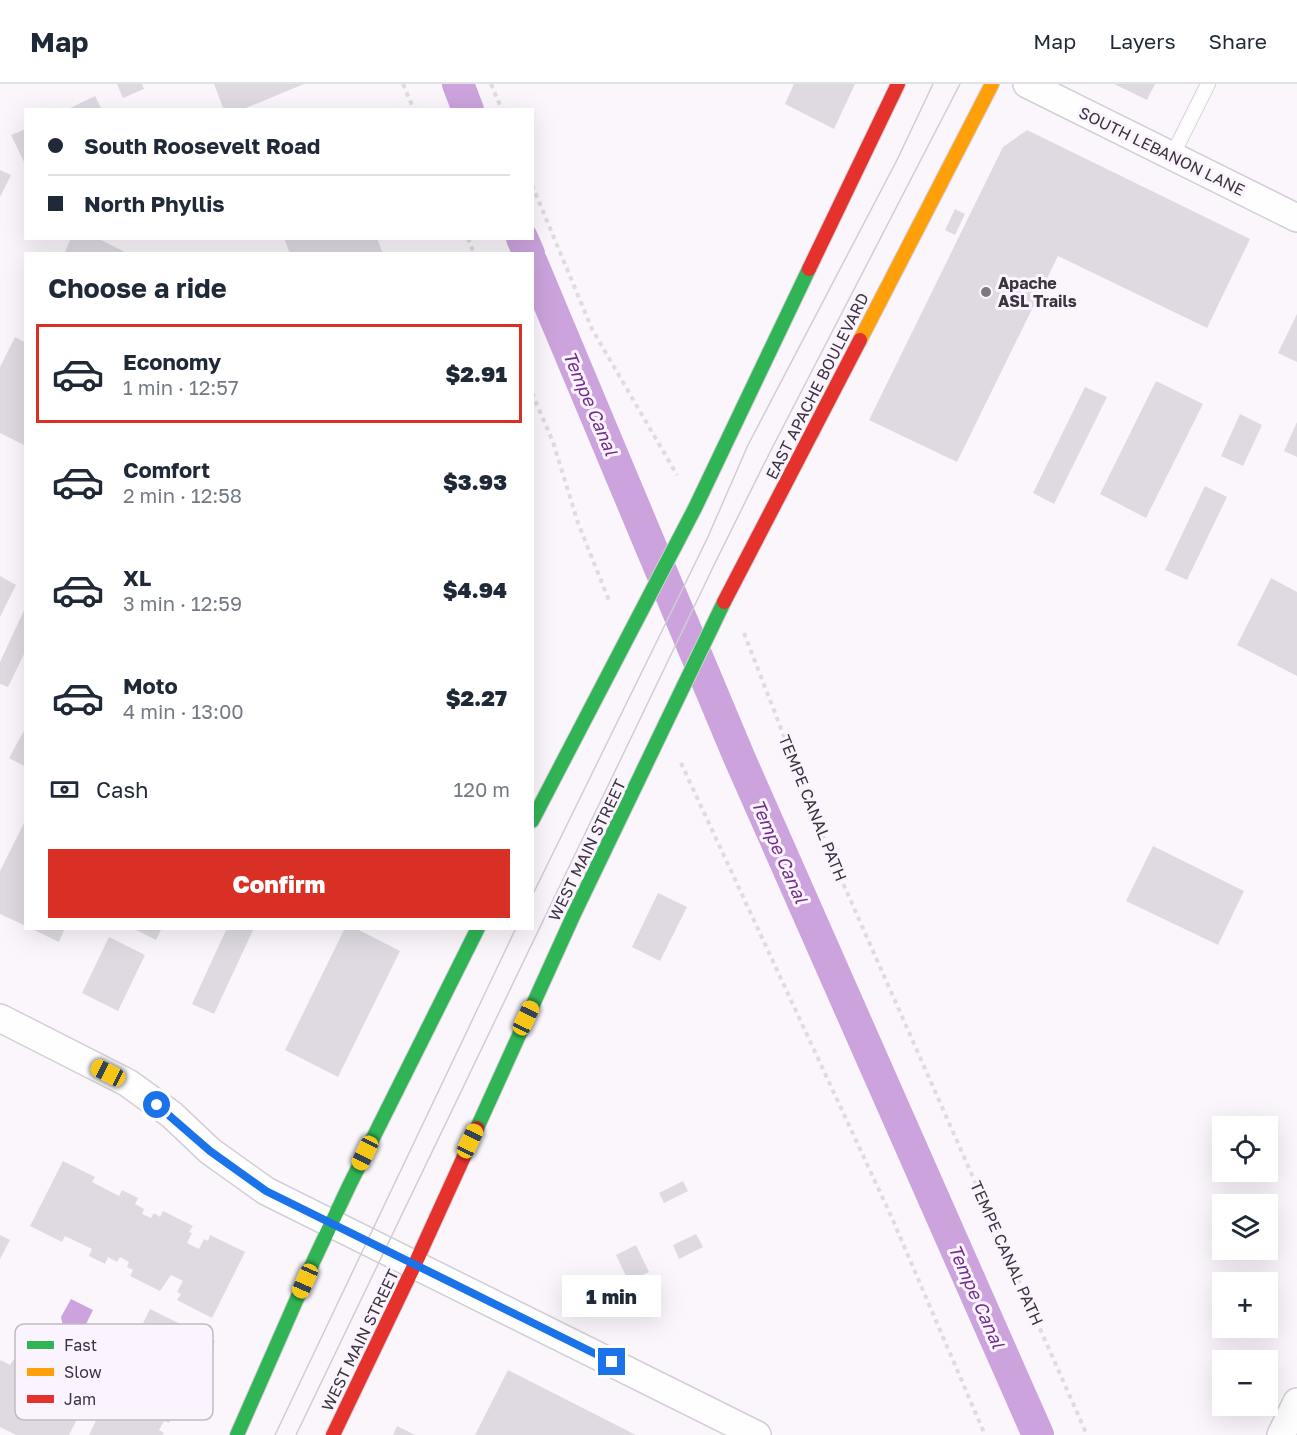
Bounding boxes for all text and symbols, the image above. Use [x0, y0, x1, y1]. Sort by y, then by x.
text: Map [30, 25, 88, 58]
text: Map [1033, 28, 1076, 54]
text: Layers [1109, 28, 1176, 54]
text: Share [1209, 28, 1267, 54]
street label: SOUTH LEBANON LANE [1076, 102, 1248, 200]
text: South Roosevelt Road [84, 132, 320, 159]
text: North Phyllis [84, 190, 225, 217]
text: Choose a ride [48, 272, 227, 304]
place label: Apache ASL Trails [998, 273, 1077, 311]
marker: Apache ASL Trails [979, 285, 993, 299]
street label: EAST APACHE BOULEVARD [761, 289, 873, 483]
icon: car [51, 347, 105, 401]
water label: Tempe Canal [559, 347, 623, 460]
text: Economy [123, 348, 221, 375]
text: $2.91 [445, 360, 507, 387]
text: 1 min · 12:57 [123, 375, 239, 399]
icon: car [51, 455, 105, 509]
text: Comfort [123, 456, 210, 483]
text: $3.93 [443, 468, 507, 495]
text: 2 min · 12:58 [123, 483, 242, 507]
icon: car [51, 563, 105, 617]
text: XL [123, 564, 151, 591]
text: $4.94 [443, 576, 507, 603]
text: 3 min · 12:59 [123, 591, 242, 615]
icon: car [51, 671, 105, 725]
text: Moto [123, 672, 178, 699]
text: $2.27 [446, 684, 507, 711]
text: 4 min · 13:00 [123, 699, 244, 723]
street label: TEMPE CANAL PATH [775, 732, 851, 884]
icon: cash [48, 773, 81, 806]
text: Cash [96, 776, 149, 803]
street label: WEST MAIN STREET [544, 776, 630, 924]
text: 120 m [454, 777, 510, 801]
water label: Tempe Canal [747, 796, 813, 907]
button: Confirm [48, 849, 510, 918]
car [510, 998, 542, 1038]
car [88, 1057, 128, 1089]
route start [143, 1091, 170, 1118]
map controls [1212, 1116, 1278, 1416]
button: locate [1212, 1116, 1278, 1182]
car [454, 1121, 486, 1161]
car [349, 1133, 381, 1173]
street label: TEMPE CANAL PATH [966, 1178, 1048, 1328]
button: layers [1212, 1194, 1278, 1260]
water label: Tempe Canal [944, 1241, 1010, 1352]
car [289, 1261, 321, 1301]
street label: WEST MAIN STREET [317, 1266, 403, 1414]
button: + [1212, 1272, 1278, 1338]
callout: 1 min [562, 1275, 662, 1317]
text: 1 min [586, 1284, 637, 1308]
legend [15, 1324, 213, 1420]
text: Fast [64, 1335, 97, 1355]
route end [598, 1348, 625, 1375]
button: − [1212, 1350, 1278, 1416]
text: Slow [64, 1362, 102, 1382]
text: Jam [64, 1389, 96, 1409]

